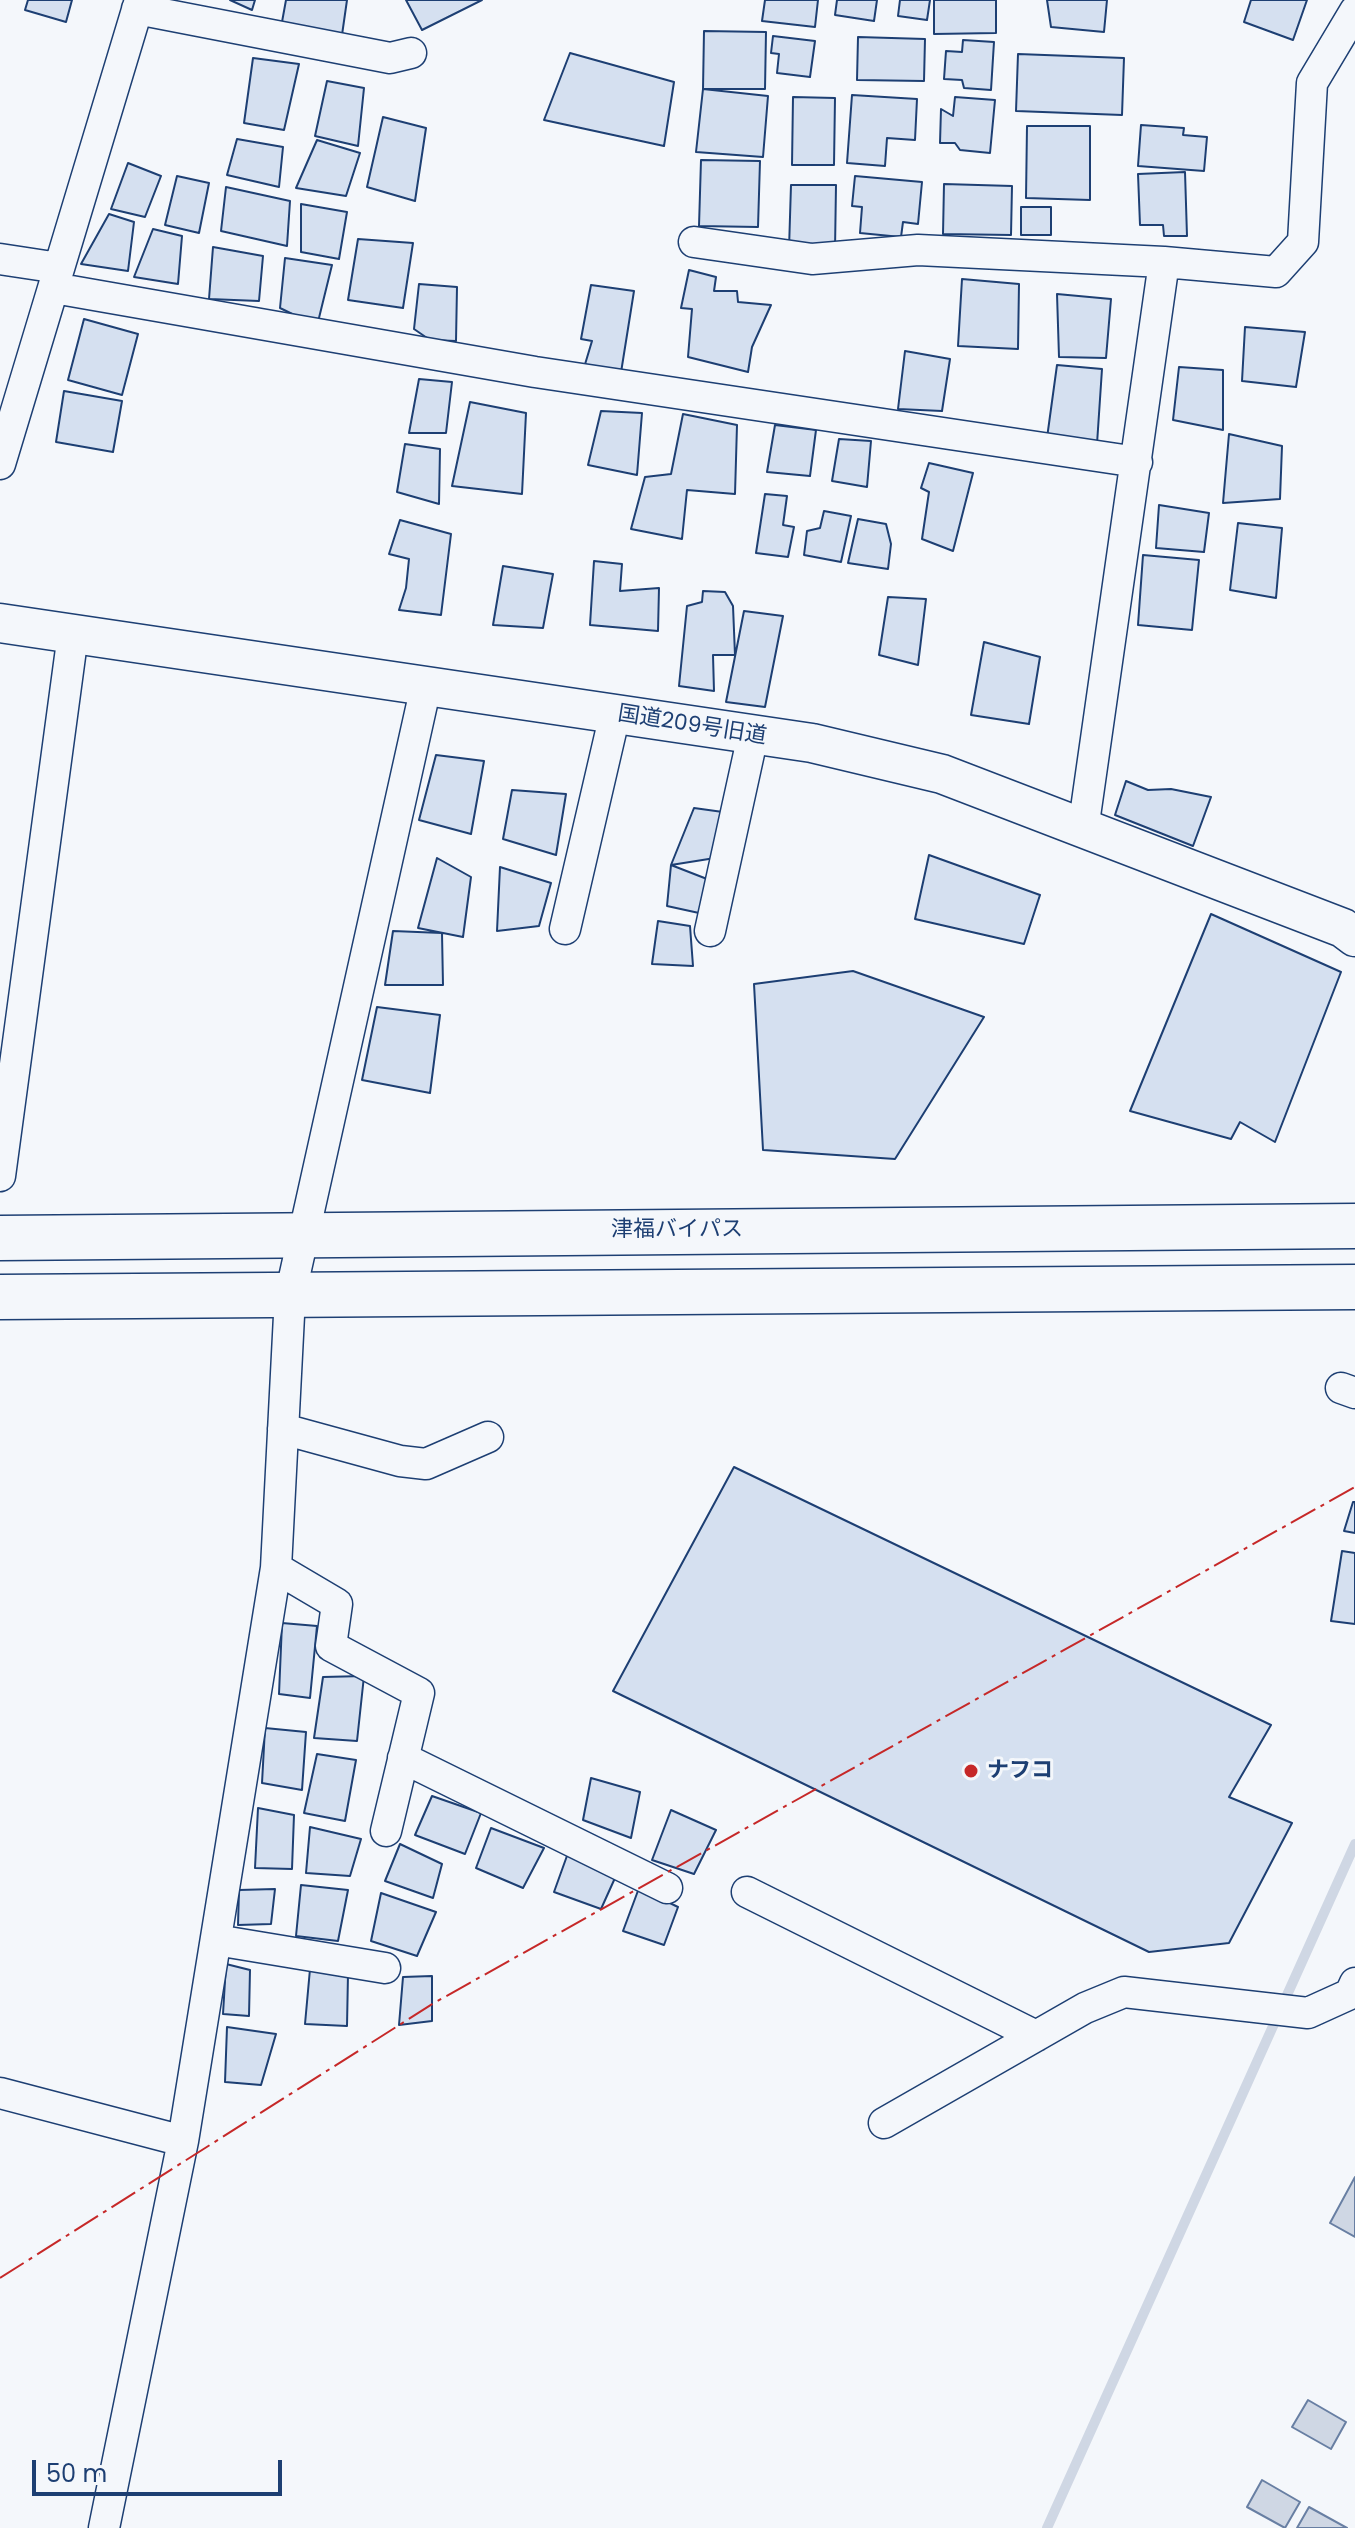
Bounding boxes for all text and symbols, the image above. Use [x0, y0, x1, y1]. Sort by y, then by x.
street label: 国道209号旧道 [616, 701, 768, 751]
street label: 津福バイパス [611, 1217, 743, 1243]
place label: ナフコ [987, 1758, 1053, 1784]
marker: ナフコ [962, 1762, 980, 1780]
scale bar [36, 2444, 286, 2494]
text: 50 m [46, 2457, 107, 2490]

